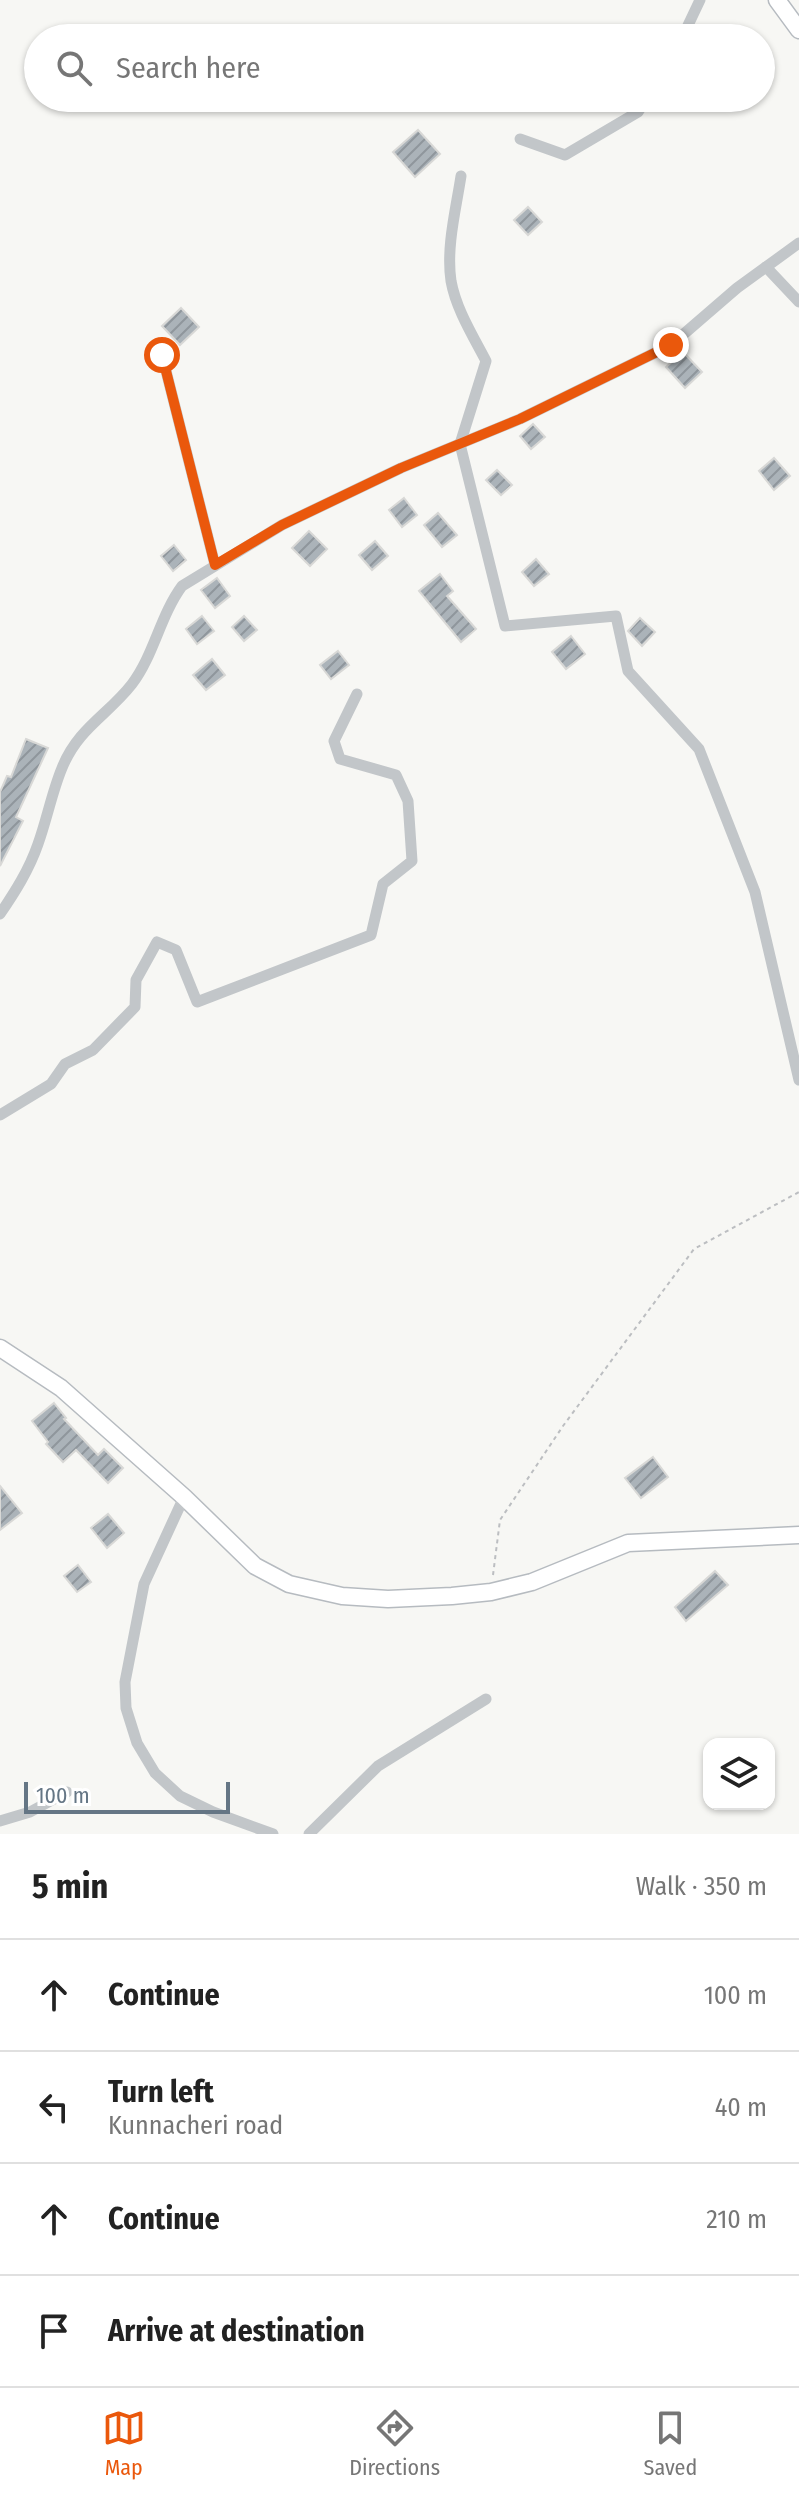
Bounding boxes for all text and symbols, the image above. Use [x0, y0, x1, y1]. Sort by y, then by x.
search box [24, 24, 775, 112]
icon: search [52, 46, 96, 90]
text: Search here [116, 50, 261, 86]
route end [653, 327, 689, 363]
route start [144, 337, 180, 373]
map controls [703, 1738, 775, 1810]
button: layers [703, 1738, 775, 1810]
scale bar [24, 1778, 230, 1814]
text: 100 m [36, 1782, 90, 1809]
text: 5 min [32, 1866, 108, 1907]
text: Walk · 350 m [636, 1871, 767, 1902]
icon: ahead [32, 1973, 76, 2017]
text: Continue [108, 1977, 220, 2013]
text: 100 m [704, 1980, 767, 2011]
text: Turn left [108, 2074, 214, 2110]
icon: left [32, 2085, 76, 2129]
text: 40 m [715, 2092, 767, 2123]
text: Kunnacheri road [108, 2110, 283, 2141]
icon: ahead [32, 2197, 76, 2241]
text: Continue [108, 2201, 220, 2237]
text: 210 m [706, 2204, 767, 2235]
icon: arrive [32, 2309, 76, 2353]
text: Arrive at destination [108, 2313, 365, 2349]
tab: Map [102, 2406, 146, 2481]
tab: Directions [349, 2406, 440, 2481]
tab: Saved [644, 2406, 697, 2481]

